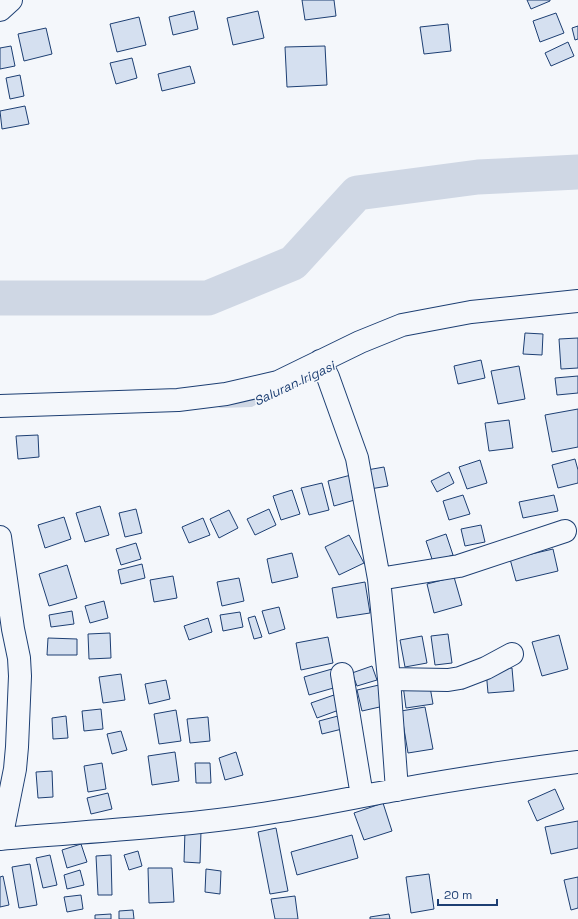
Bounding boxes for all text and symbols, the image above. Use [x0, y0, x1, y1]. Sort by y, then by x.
water label: Saluran Irigasi [251, 357, 339, 410]
scale bar [438, 881, 497, 907]
text: 20 m [444, 887, 472, 903]

